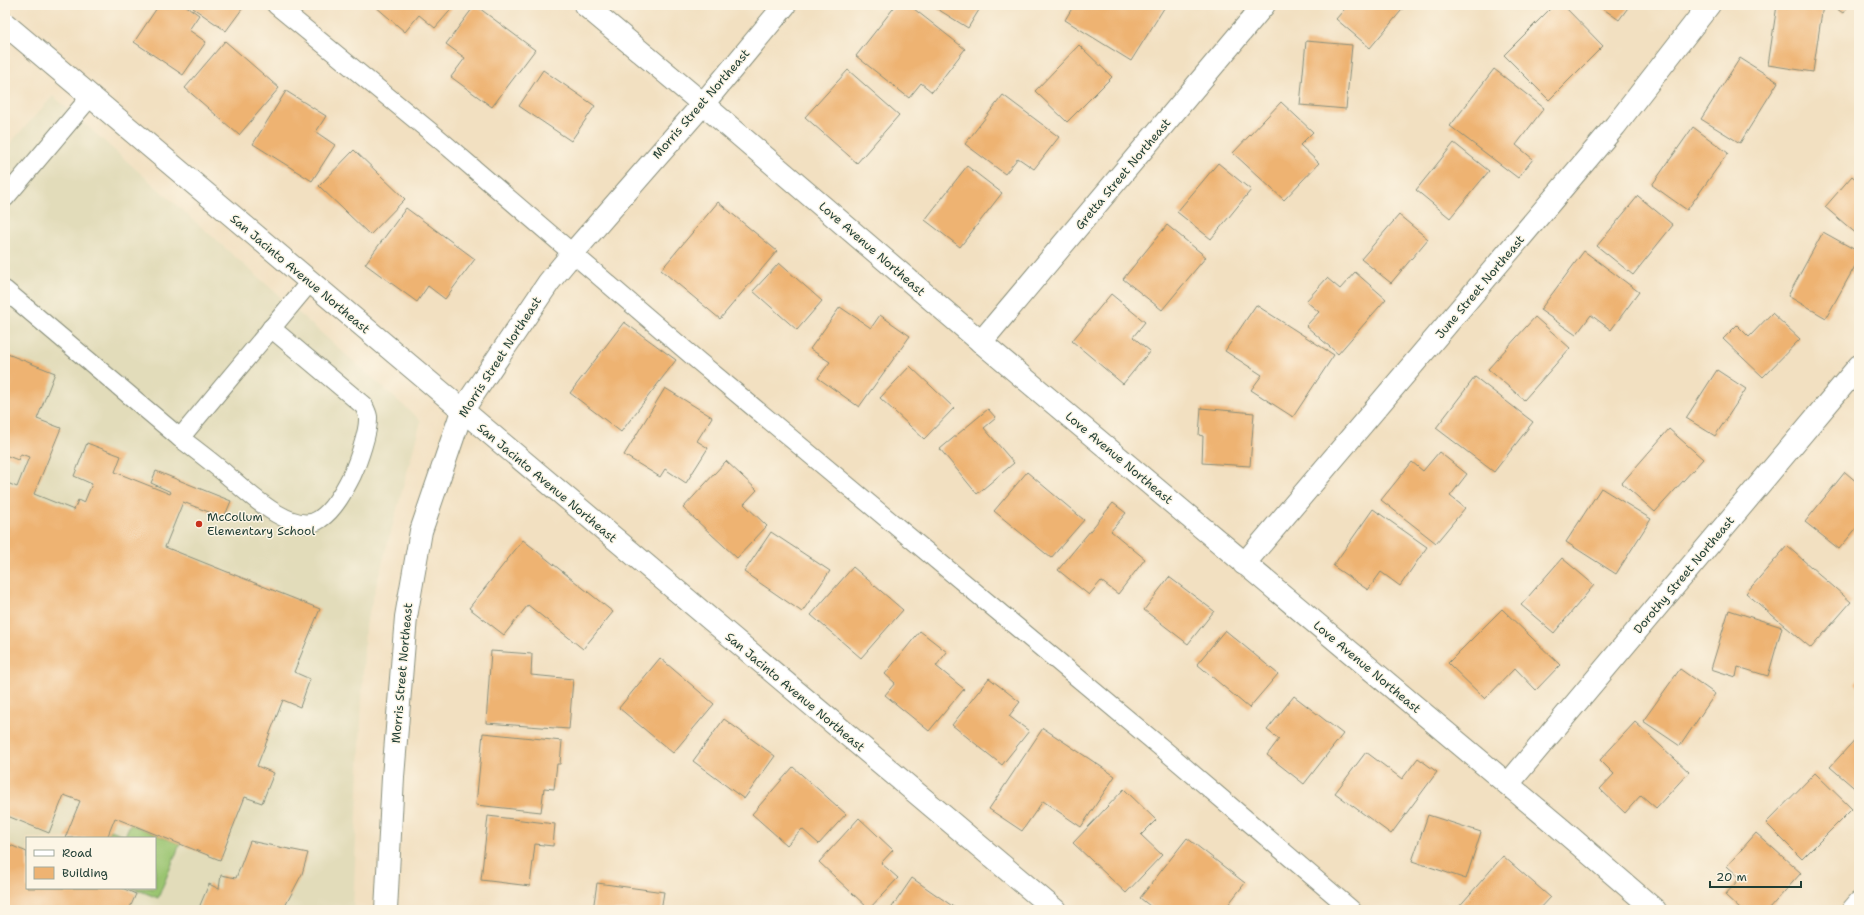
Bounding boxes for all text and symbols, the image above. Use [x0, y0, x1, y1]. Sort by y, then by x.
street label: Morris Street Northeast [649, 46, 753, 162]
street label: Gretta Street Northeast [1072, 115, 1174, 233]
street label: Love Avenue Northeast [815, 198, 929, 300]
street label: San Jacinto Avenue Northeast [227, 211, 373, 337]
street label: June Street Northeast [1432, 232, 1528, 342]
street label: Morris Street Northeast [455, 294, 545, 420]
street label: Love Avenue Northeast [1062, 408, 1176, 508]
street label: San Jacinto Avenue Northeast [474, 420, 620, 546]
place label: McCollum Elementary School [207, 509, 315, 539]
street label: Dorothy Street Northeast [1630, 513, 1738, 637]
marker: McCollum Elementary School [194, 519, 204, 529]
street label: Morris Street Northeast [388, 602, 416, 744]
street label: Love Avenue Northeast [1310, 617, 1424, 717]
street label: San Jacinto Avenue Northeast [722, 629, 868, 755]
legend [26, 837, 156, 889]
text: Road [62, 845, 93, 861]
scale bar [1710, 863, 1801, 889]
text: Building [62, 865, 108, 881]
text: 20 m [1716, 869, 1747, 885]

